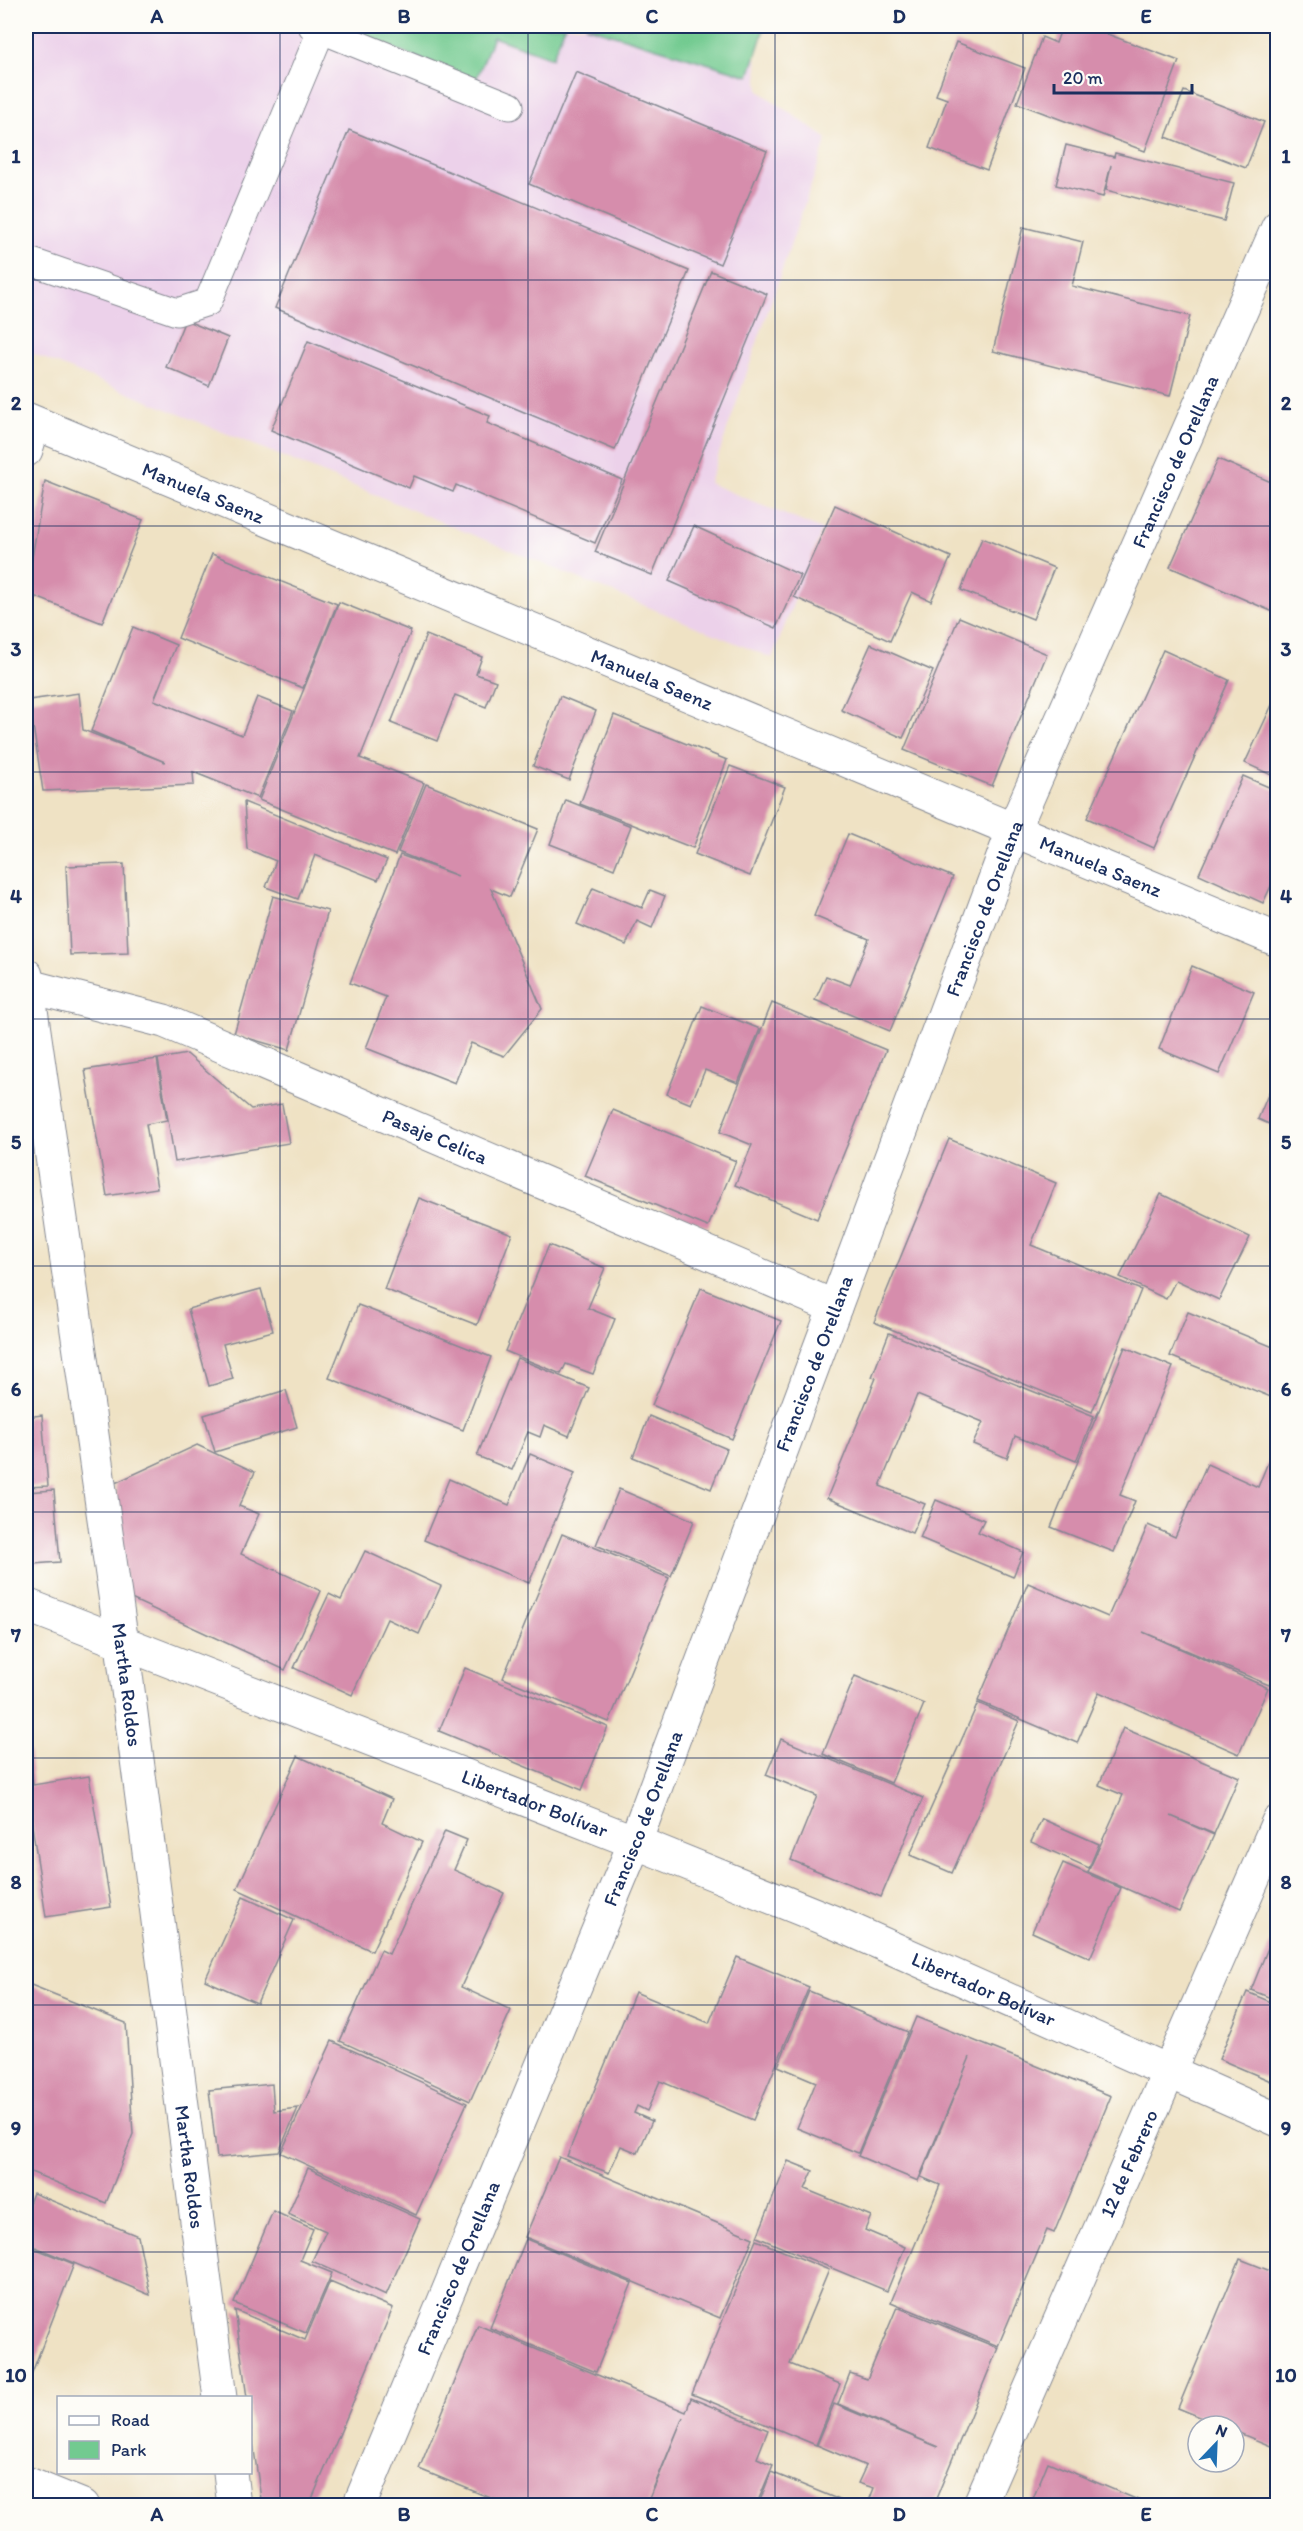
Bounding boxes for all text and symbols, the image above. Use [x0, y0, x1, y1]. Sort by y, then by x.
text: A [150, 4, 164, 28]
text: B [398, 4, 411, 28]
text: C [646, 4, 659, 28]
text: D [892, 4, 906, 28]
text: E [1140, 4, 1152, 28]
scale bar [1054, 57, 1192, 95]
text: 20 m [1063, 67, 1103, 89]
text: 1 [11, 144, 21, 168]
text: 1 [1281, 144, 1291, 168]
street label: Francisco de Orellana [1127, 371, 1224, 552]
text: 2 [11, 391, 22, 415]
text: 2 [1281, 391, 1292, 415]
street label: Manuela Saenz [139, 457, 269, 529]
text: 3 [11, 637, 22, 661]
text: 3 [1281, 637, 1292, 661]
street label: Manuela Saenz [587, 643, 717, 716]
street label: Francisco de Orellana [940, 816, 1029, 1000]
street label: Manuela Saenz [1036, 830, 1166, 903]
text: 4 [10, 884, 22, 908]
text: 4 [1280, 884, 1292, 908]
street label: Pasaje Celica [379, 1103, 492, 1170]
text: 5 [11, 1130, 22, 1154]
text: 5 [1281, 1130, 1292, 1154]
street label: Francisco de Orellana [770, 1271, 858, 1455]
text: 6 [11, 1377, 22, 1401]
text: 6 [1281, 1377, 1292, 1401]
street label: Martha Roldos [107, 1621, 147, 1748]
text: 7 [10, 1623, 21, 1647]
text: 7 [1280, 1623, 1291, 1647]
street label: Francisco de Orellana [598, 1726, 688, 1910]
street label: Libertador Bolívar [458, 1764, 612, 1842]
text: 8 [11, 1870, 22, 1894]
text: 8 [1281, 1870, 1292, 1894]
street label: Libertador Bolívar [908, 1946, 1060, 2032]
street label: Martha Roldos [170, 2103, 210, 2230]
street label: 12 de Febrero [1095, 2106, 1163, 2221]
text: 9 [11, 2116, 21, 2140]
text: 9 [1281, 2116, 1291, 2140]
street label: Francisco de Orellana [411, 2176, 505, 2359]
text: 10 [5, 2363, 27, 2387]
text: 10 [1275, 2363, 1297, 2387]
legend [57, 2396, 252, 2474]
text: Road [111, 2409, 150, 2431]
north arrow [1186, 2414, 1246, 2474]
text: N [1213, 2420, 1230, 2442]
text: Park [111, 2439, 146, 2461]
text: A [150, 2502, 164, 2526]
text: B [398, 2502, 411, 2526]
text: C [646, 2502, 659, 2526]
text: D [892, 2502, 906, 2526]
text: E [1140, 2502, 1152, 2526]

